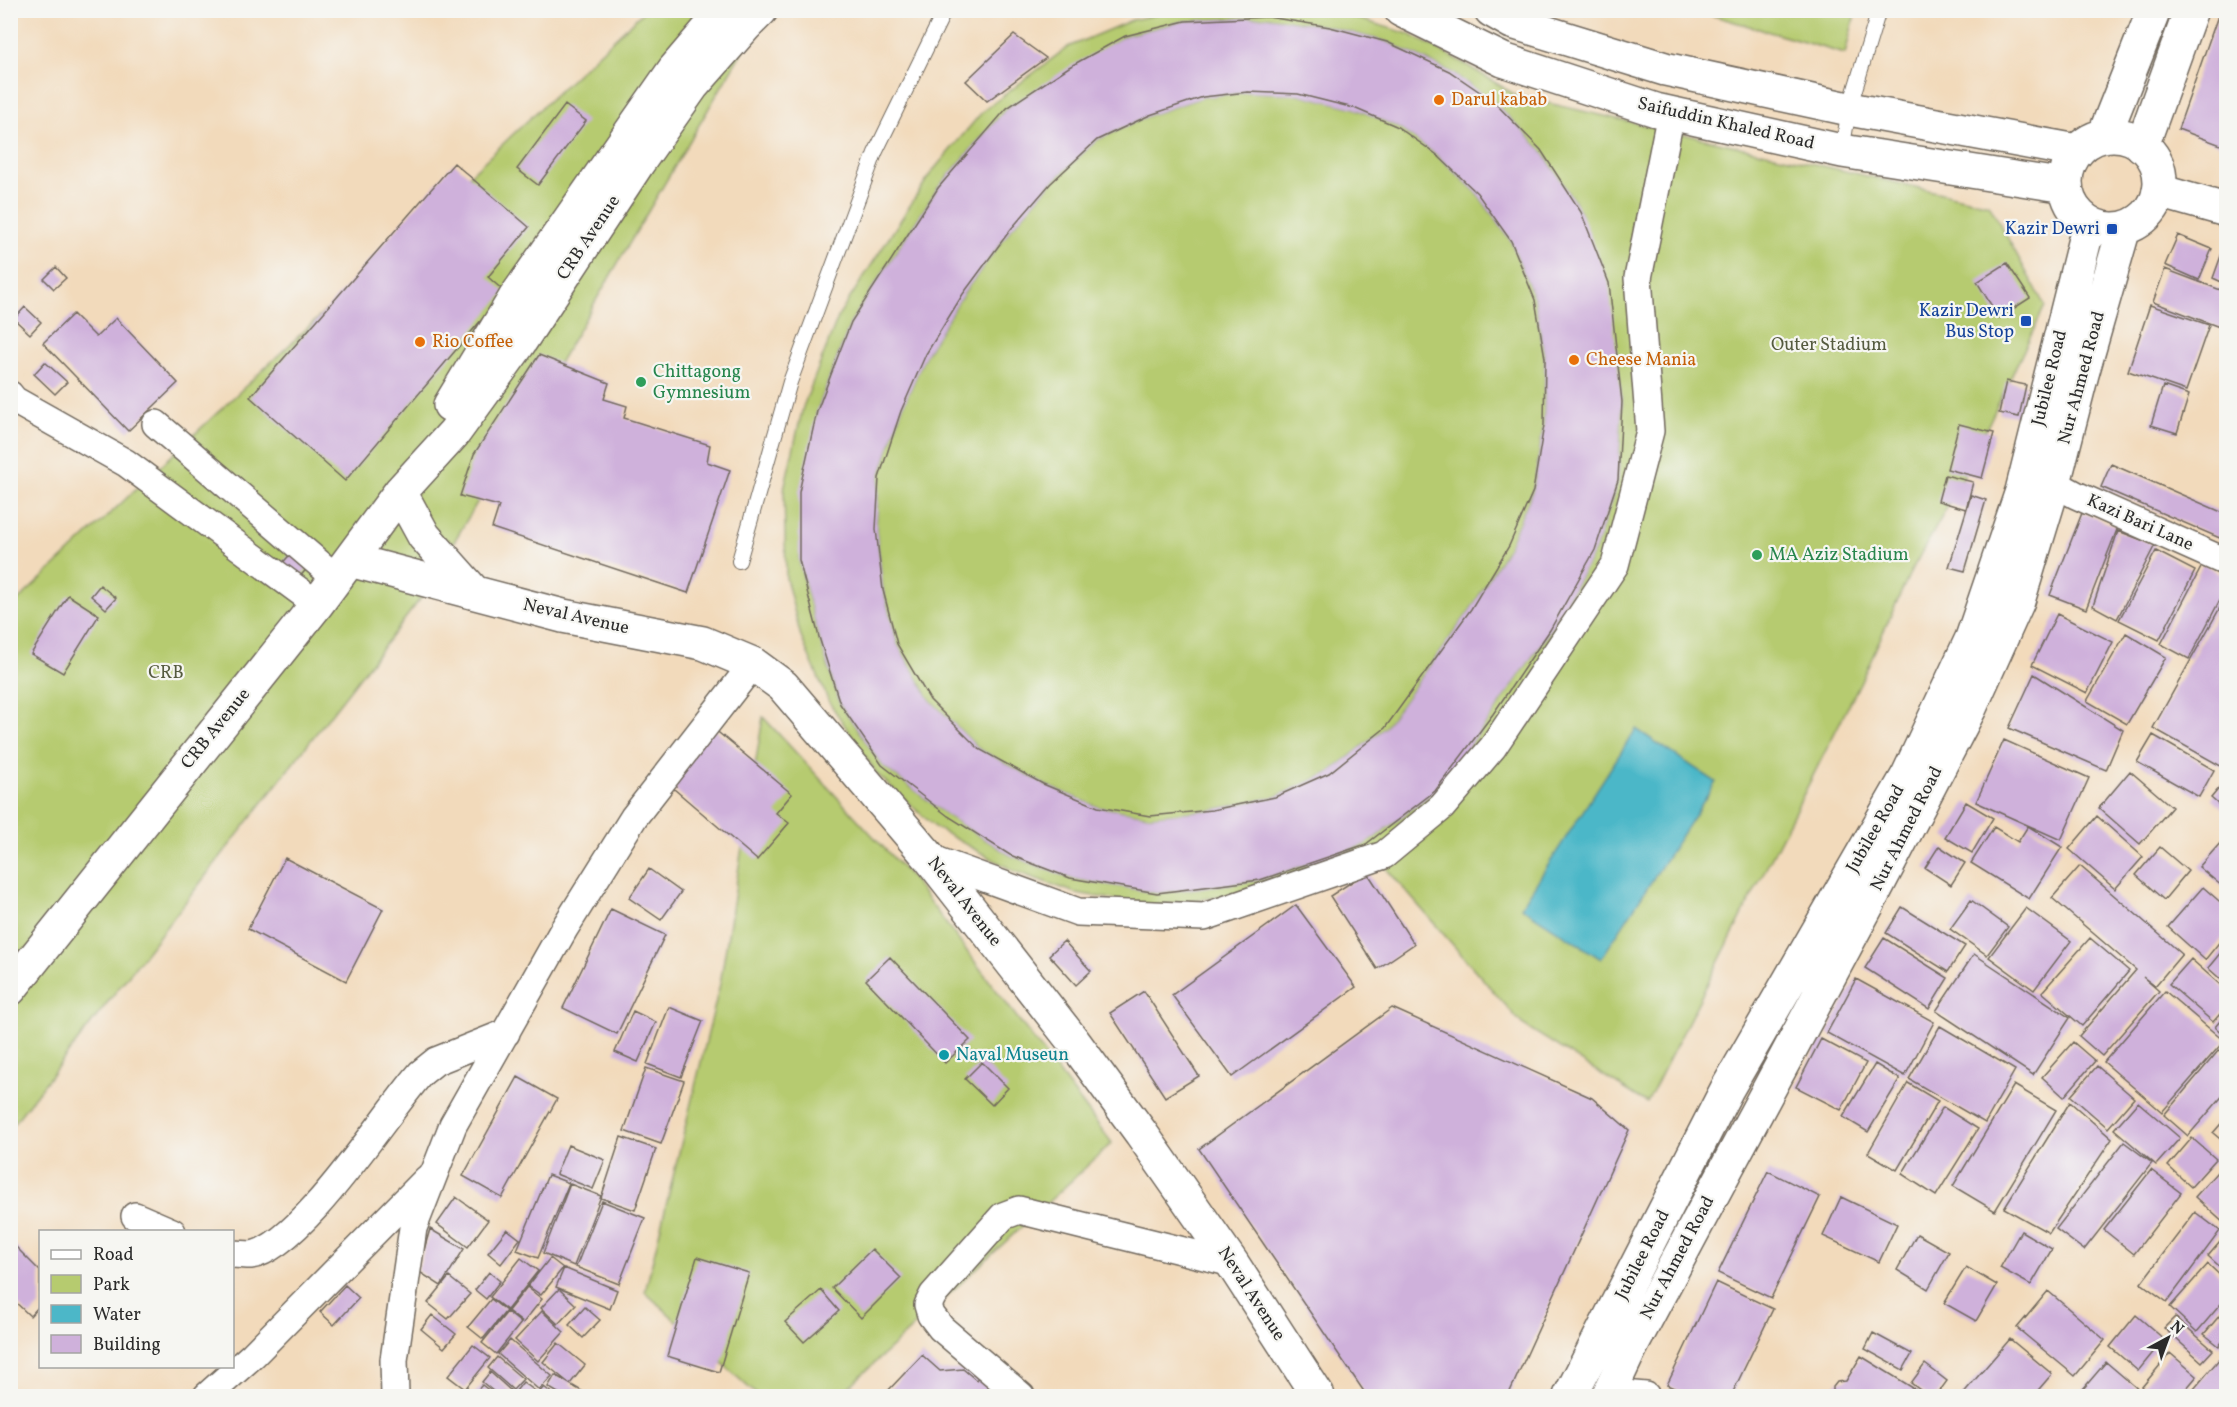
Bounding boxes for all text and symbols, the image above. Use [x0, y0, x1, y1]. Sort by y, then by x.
place label: Darul kabab [1451, 88, 1547, 113]
street label: Saifuddin Khaled Road [1635, 91, 1817, 157]
marker: Darul kabab [1432, 93, 1446, 107]
street label: CRB Avenue [551, 190, 627, 286]
place label: Kazir Dewri [2005, 217, 2100, 242]
marker: Kazir Dewri [2105, 222, 2119, 236]
place label: Kazir Dewri Bus Stop [1919, 299, 2014, 345]
street label: Nur Ahmed Road [2052, 309, 2112, 447]
marker: Kazir Dewri Bus Stop [2019, 314, 2033, 328]
street label: Jubilee Road [2026, 327, 2074, 429]
place label: Rio Coffee [432, 330, 513, 355]
park label: Outer Stadium [1771, 333, 1887, 358]
marker: Rio Coffee [413, 335, 427, 349]
place label: Cheese Mania [1586, 348, 1696, 373]
marker: Cheese Mania [1567, 353, 1581, 367]
place label: Chittagong Gymnesium [653, 360, 750, 406]
marker: Chittagong Gymnesium [634, 375, 648, 389]
street label: Kazi Bari Lane [2083, 488, 2197, 558]
place label: MA Aziz Stadium [1769, 543, 1909, 568]
marker: MA Aziz Stadium [1750, 548, 1764, 562]
street label: Neval Avenue [521, 593, 631, 641]
park label: CRB [148, 661, 184, 686]
street label: CRB Avenue [176, 683, 256, 775]
street label: Nur Ahmed Road [1865, 762, 1949, 896]
street label: Jubilee Road [1841, 780, 1911, 878]
street label: Neval Avenue [921, 852, 1007, 952]
place label: Naval Museun [956, 1043, 1069, 1068]
marker: Naval Museun [937, 1048, 951, 1062]
street label: Nur Ahmed Road [1635, 1192, 1721, 1324]
street label: Jubilee Road [1610, 1206, 1676, 1304]
legend [39, 1230, 234, 1368]
street label: Neval Avenue [1211, 1242, 1291, 1346]
text: Road [93, 1243, 134, 1268]
text: Park [93, 1273, 130, 1298]
text: Water [93, 1303, 141, 1328]
north arrow [2138, 1308, 2198, 1368]
text: N [2165, 1316, 2188, 1341]
text: Building [93, 1333, 161, 1358]

